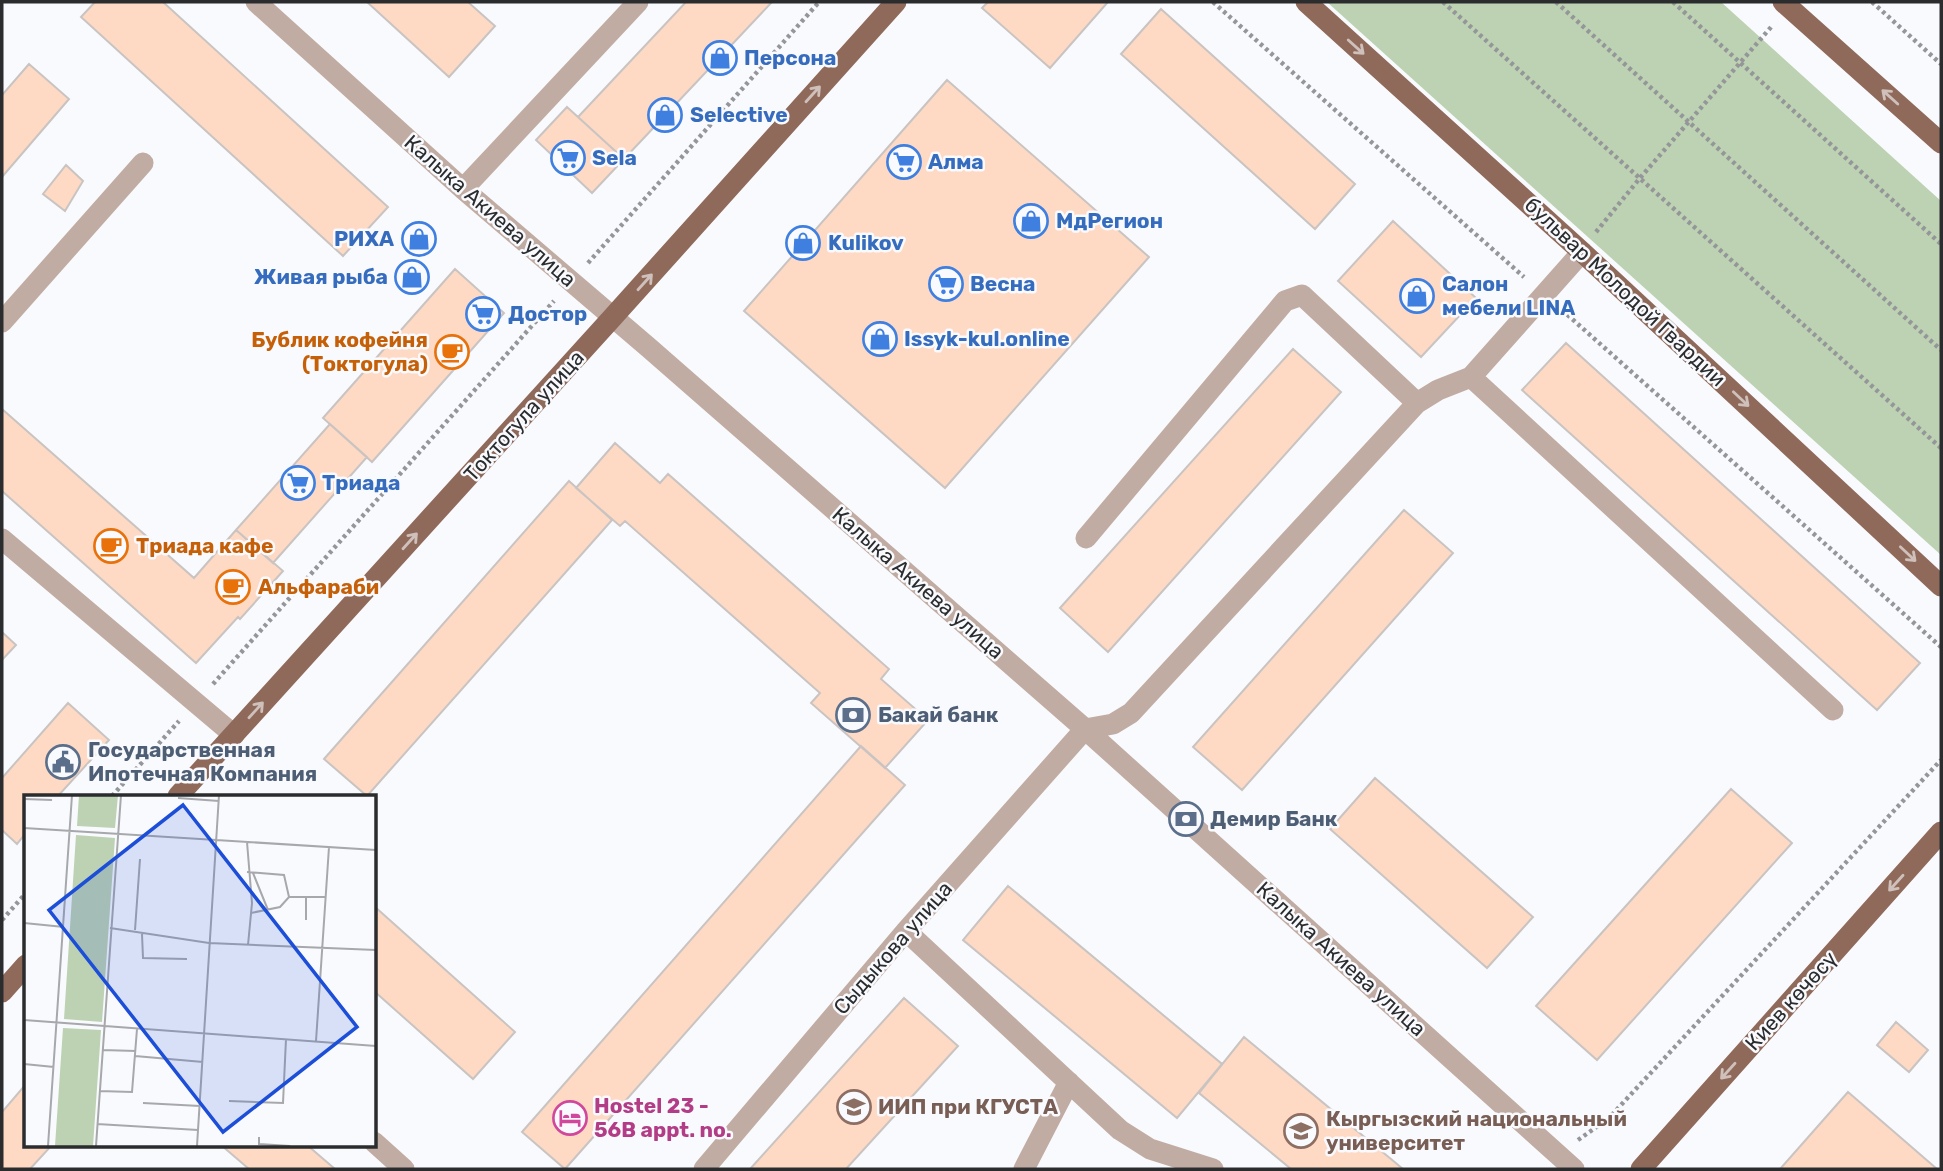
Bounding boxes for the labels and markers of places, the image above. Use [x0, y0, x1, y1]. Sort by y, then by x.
shop icon: Персона [701, 39, 739, 77]
place label: Персона [744, 45, 836, 70]
shop icon: Selective [646, 96, 684, 134]
place label: Selective [690, 102, 788, 127]
supermarket icon: Sela [549, 139, 587, 177]
supermarket icon: Алма [885, 143, 923, 181]
place label: Sela [592, 145, 637, 170]
place label: Алма [928, 149, 984, 174]
shop icon: МдРегион [1012, 202, 1050, 240]
place label: МдРегион [1056, 208, 1163, 233]
shop icon: РИХА [400, 220, 438, 258]
shop icon: Kulikov [784, 224, 822, 262]
place label: РИХА [334, 226, 394, 251]
place label: Kulikov [828, 230, 904, 255]
shop icon: Живая рыба [393, 258, 431, 296]
place label: Живая рыба [254, 264, 388, 289]
supermarket icon: Весна [927, 265, 965, 303]
place label: Весна [970, 271, 1035, 296]
place label: Салон мебели LINA [1442, 271, 1575, 320]
shop icon: Салон мебели LINA [1398, 277, 1436, 315]
supermarket icon: Достор [464, 295, 502, 333]
place label: Достор [508, 301, 587, 326]
shop icon: Issyk-kul.online [861, 320, 899, 358]
place label: Issyk-kul.online [904, 326, 1070, 351]
place label: Бублик кофейня (Токтогула) [251, 327, 428, 376]
cafe icon: Бублик кофейня (Токтогула) [433, 333, 471, 371]
supermarket icon: Триада [279, 464, 317, 502]
place label: Триада [322, 470, 400, 495]
cafe icon: Триада кафе [92, 527, 130, 565]
place label: Триада кафе [136, 533, 273, 558]
cafe icon: Альфараби [214, 568, 252, 606]
place label: Альфараби [258, 574, 379, 599]
bank icon: Бакай банк [834, 696, 872, 734]
place label: Бакай банк [878, 702, 999, 727]
place label: Государственная Ипотечная Компания [88, 737, 317, 786]
public building icon: Государственная Ипотечная Компания [44, 743, 82, 781]
bank icon: Демир Банк [1167, 800, 1205, 838]
place label: Демир Банк [1210, 806, 1338, 831]
school or university icon: ИИП при КГУСТА [835, 1088, 873, 1126]
place label: Hostel 23 - 56B appt. no. [594, 1093, 732, 1142]
place label: ИИП при КГУСТА [878, 1094, 1058, 1119]
hotel icon: Hostel 23 - 56B appt. no. [551, 1099, 589, 1137]
place label: Кыргызский национальный университет [1326, 1106, 1627, 1155]
school or university icon: Кыргызский национальный университет [1282, 1112, 1320, 1150]

